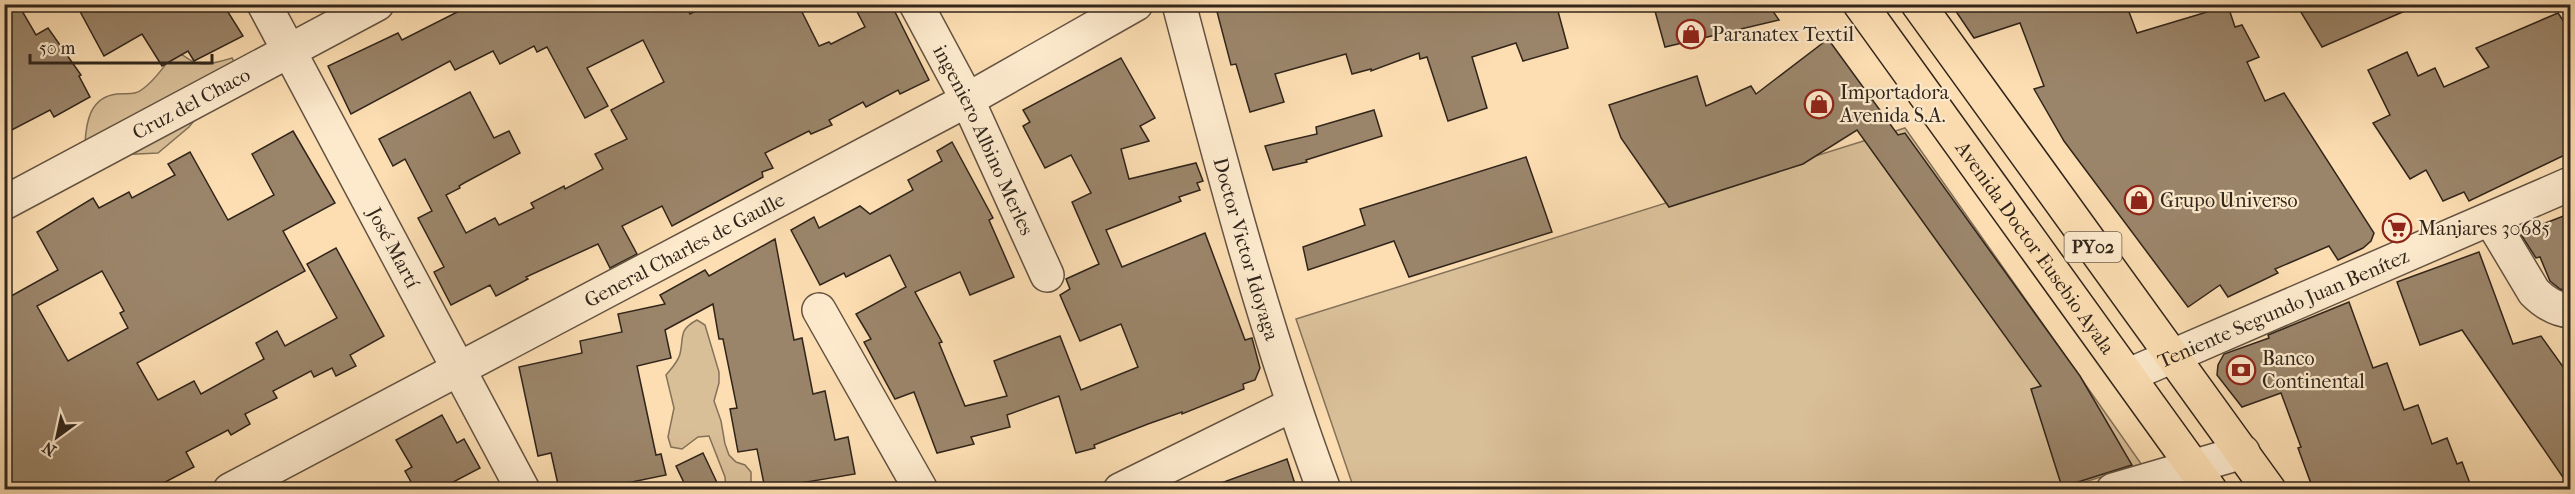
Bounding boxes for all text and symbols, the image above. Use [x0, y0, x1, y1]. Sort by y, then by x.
shop icon: Paranatex Textil [1675, 18, 1707, 50]
place label: Paranatex Textil [1712, 23, 1854, 46]
scale bar [30, 27, 212, 65]
text: 50 m [39, 38, 76, 59]
street label: ingeniero Albino Merles [928, 41, 1038, 239]
street label: Cruz del Chaco [129, 63, 254, 144]
place label: Importadora Avenida S.A. [1839, 81, 1950, 127]
shop icon: Importadora Avenida S.A. [1803, 88, 1835, 120]
street label: Avenida Doctor Eusebio Ayala [1950, 136, 2120, 359]
street label: Doctor Victor Idoyaga [1208, 155, 1284, 344]
shop icon: Grupo Universo [2123, 184, 2155, 216]
street label: General Charles de Gaulle [581, 188, 789, 312]
place label: Grupo Universo [2160, 189, 2298, 212]
street label: José Martí [362, 202, 425, 293]
supermarket icon: Manjares 30685 [2381, 212, 2413, 244]
place label: Manjares 30685 [2418, 217, 2550, 240]
road number: PY02 [2064, 232, 2122, 262]
street label: Teniente Segundo Juan Benítez [2154, 244, 2413, 373]
place label: Banco Continental [2262, 347, 2365, 393]
bank icon: Banco Continental [2225, 354, 2257, 386]
north arrow [27, 407, 87, 467]
text: N [38, 437, 59, 460]

